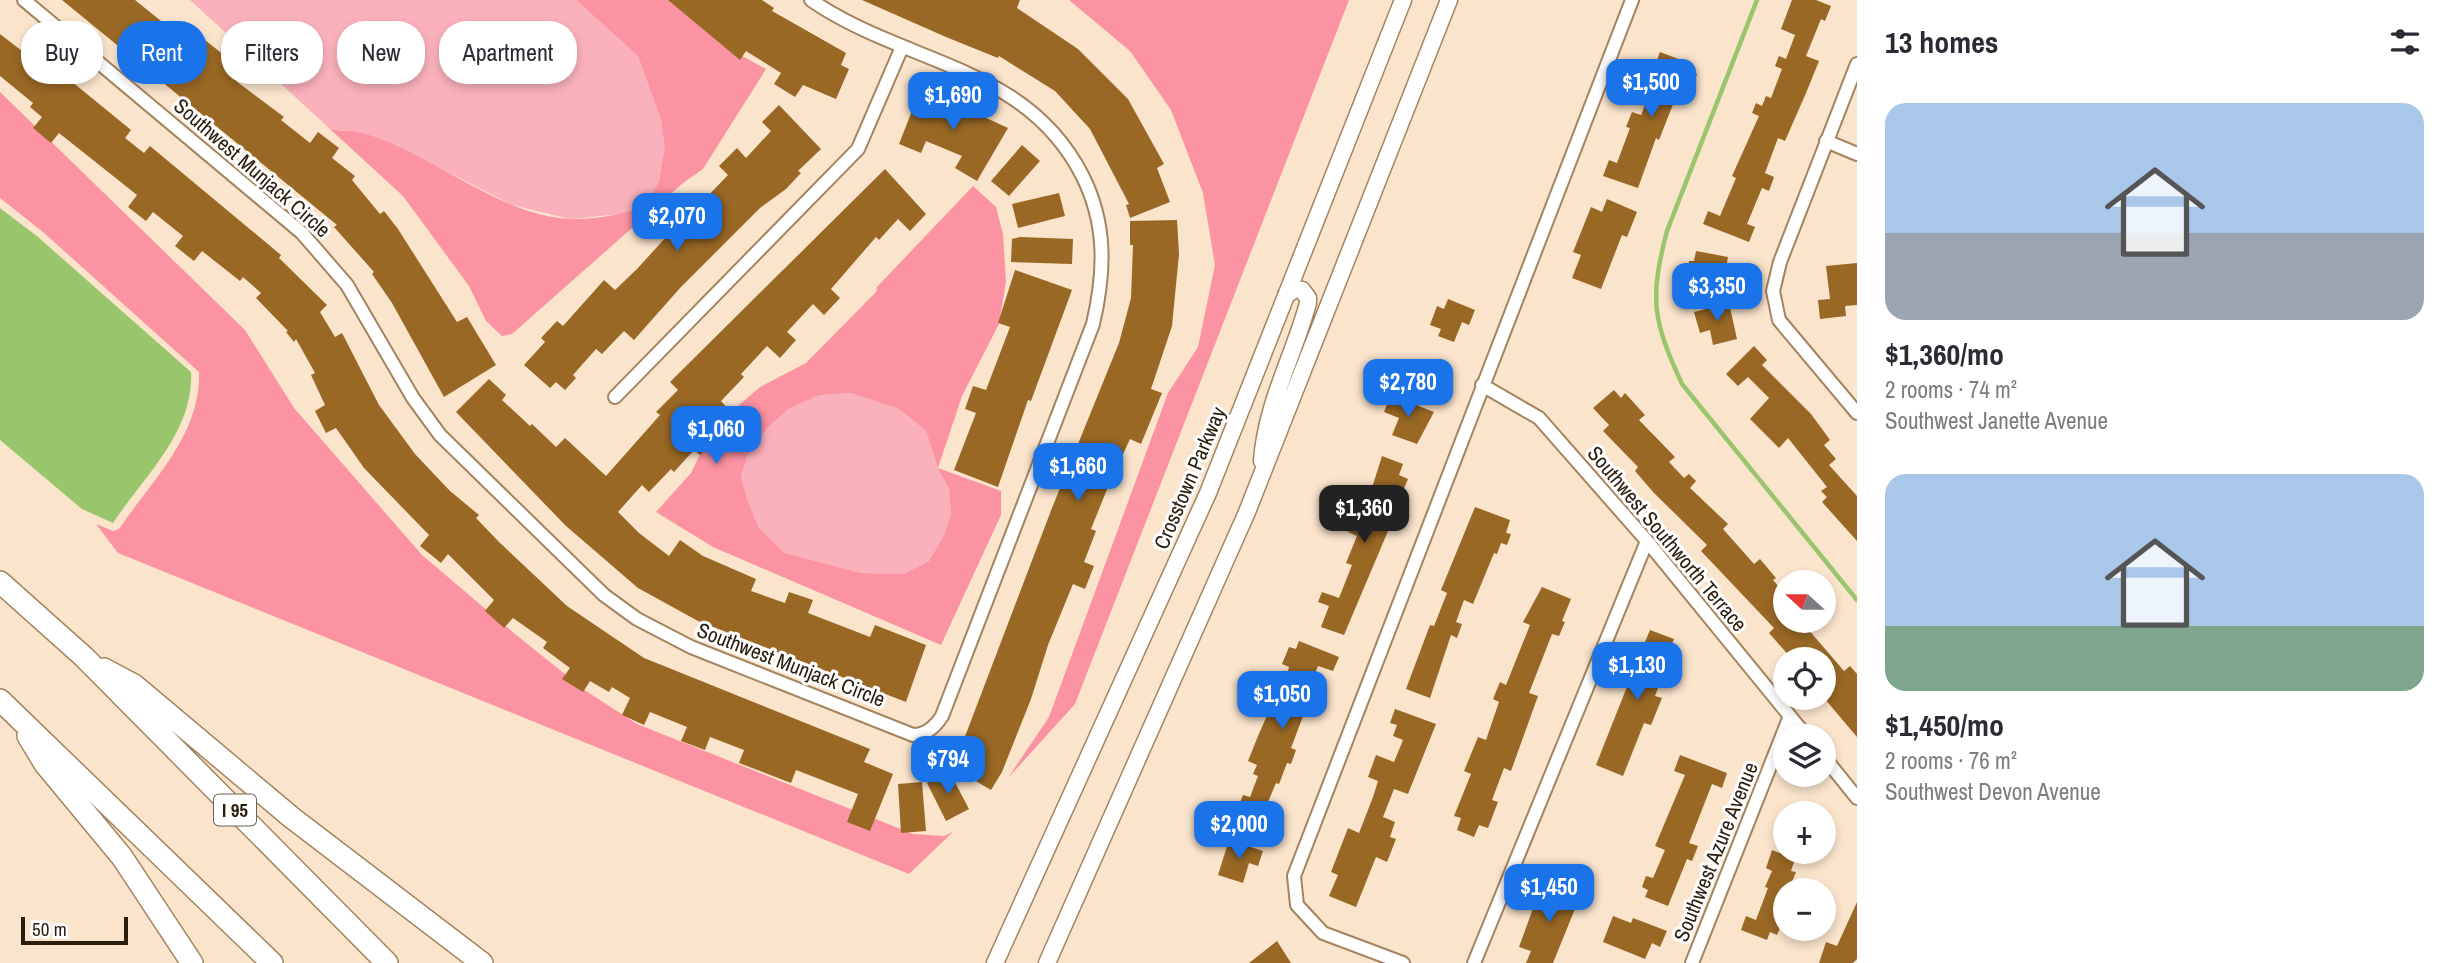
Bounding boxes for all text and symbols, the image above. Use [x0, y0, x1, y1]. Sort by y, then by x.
chip: Buy [21, 21, 103, 84]
chip: Rent [117, 21, 207, 84]
chip: Filters [221, 21, 323, 84]
chip: New [337, 21, 425, 84]
chip: Apartment [439, 21, 577, 84]
text: 13 homes [1885, 22, 1999, 62]
icon: filters [2386, 23, 2424, 61]
pin: $1,500 [1594, 60, 1708, 119]
text: $1,500 [1622, 66, 1680, 97]
pin: $1,690 [896, 72, 1010, 132]
text: $1,690 [924, 79, 982, 110]
street label: Southwest Munjack Circle [168, 91, 337, 244]
icon: home [2092, 149, 2218, 275]
pin: $2,070 [620, 194, 734, 253]
text: $2,070 [648, 200, 706, 231]
pin: $3,350 [1660, 264, 1774, 323]
text: $3,350 [1688, 270, 1746, 301]
text: $1,360/mo [1885, 334, 2004, 374]
pin: $2,780 [1351, 360, 1465, 419]
text: $2,780 [1379, 366, 1437, 397]
text: 2 rooms · 74 m² [1885, 374, 2017, 405]
street label: Crosstown Parkway [1146, 402, 1233, 554]
text: Southwest Janette Avenue [1885, 405, 2108, 436]
pin: $1,060 [659, 406, 773, 466]
text: $1,060 [687, 413, 745, 444]
street label: Southwest Southworth Terrace [1581, 440, 1754, 638]
pin: $1,660 [1021, 444, 1135, 503]
text: $1,660 [1049, 450, 1107, 481]
pin: $1,360 [1307, 486, 1421, 545]
text: $1,360 [1335, 492, 1393, 523]
icon: home [2092, 520, 2218, 646]
north arrow [1773, 570, 1836, 634]
map controls [1773, 570, 1836, 941]
street label: Southwest Munjack Circle [693, 615, 889, 714]
pin: $1,130 [1580, 642, 1694, 702]
button: locate [1773, 647, 1836, 710]
text: $1,130 [1608, 649, 1666, 680]
pin: $1,050 [1225, 672, 1339, 731]
text: $1,050 [1253, 678, 1311, 709]
text: $1,450/mo [1885, 705, 2004, 745]
button: layers [1773, 724, 1836, 787]
pin: $794 [907, 736, 989, 796]
text: $794 [927, 743, 969, 774]
text: 2 rooms · 76 m² [1885, 745, 2017, 776]
street label: Southwest Azure Avenue [1666, 758, 1765, 946]
text: Southwest Devon Avenue [1885, 776, 2101, 807]
road number: I 95 [214, 794, 256, 825]
button: + [1773, 801, 1836, 864]
pin: $2,000 [1182, 802, 1296, 861]
text: $2,000 [1210, 808, 1268, 839]
pin: $1,450 [1492, 864, 1606, 924]
text: $1,450 [1520, 871, 1578, 902]
button: − [1773, 878, 1836, 941]
scale bar [21, 914, 128, 946]
text: 50 m [32, 916, 67, 942]

